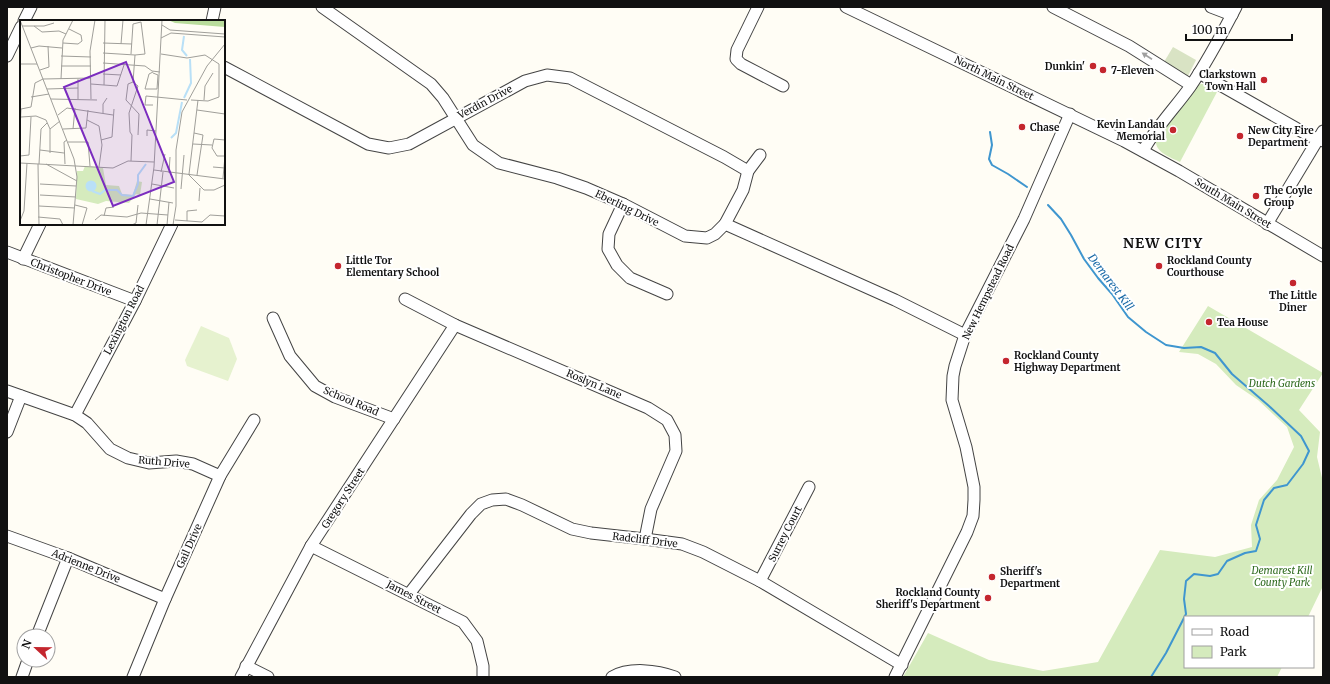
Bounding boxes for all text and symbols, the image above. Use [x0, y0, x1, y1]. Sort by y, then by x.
scale bar [1186, 16, 1292, 42]
inset map [20, 20, 225, 225]
text: 100 m [1192, 22, 1227, 37]
one-way arrow [1141, 52, 1152, 60]
street label: North Main Street [952, 53, 1036, 103]
place label: Dunkin' [1045, 60, 1085, 73]
marker: Dunkin' [1088, 61, 1098, 71]
place label: 7-Eleven [1111, 64, 1154, 77]
marker: 7-Eleven [1098, 65, 1108, 75]
place label: Clarkstown Town Hall [1199, 68, 1257, 93]
marker: Clarkstown Town Hall [1259, 75, 1269, 85]
street label: Verdin Drive [455, 82, 514, 122]
place label: Kevin Landau Memorial [1097, 118, 1166, 143]
place label: Chase [1030, 121, 1060, 134]
marker: Chase [1017, 122, 1027, 132]
place label: New City Fire Department [1248, 124, 1314, 149]
marker: Kevin Landau Memorial [1168, 125, 1178, 135]
marker: New City Fire Department [1235, 131, 1245, 141]
street label: South Main Street [1192, 175, 1274, 231]
place label: The Coyle Group [1264, 184, 1313, 209]
street label: Eberling Drive [593, 187, 661, 229]
marker: The Coyle Group [1251, 191, 1261, 201]
district label: NEW CITY [1123, 234, 1203, 252]
street label: New Hempstead Road [959, 242, 1017, 342]
water label: Demarest Kill [1085, 250, 1137, 313]
place label: Little Tor Elementary School [346, 254, 440, 279]
place label: Rockland County Courthouse [1167, 254, 1252, 279]
street label: Christopher Drive [29, 256, 113, 298]
marker: Little Tor Elementary School [333, 261, 343, 271]
marker: Rockland County Courthouse [1154, 261, 1164, 271]
marker: The Little Diner [1288, 278, 1298, 288]
street label: Lexington Road [101, 283, 147, 357]
place label: The Little Diner [1269, 289, 1318, 314]
place label: Tea House [1217, 316, 1269, 329]
marker: Tea House [1204, 317, 1214, 327]
place label: Rockland County Highway Department [1014, 349, 1120, 374]
marker: Rockland County Highway Department [1001, 356, 1011, 366]
street label: Roslyn Lane [564, 366, 624, 402]
park label: Dutch Gardens [1248, 377, 1315, 390]
street label: School Road [321, 383, 381, 419]
street label: Ruth Drive [138, 453, 190, 471]
street label: Gregory Street [319, 465, 368, 531]
street label: Surrey Court [765, 504, 805, 564]
street label: Gail Drive [173, 522, 205, 570]
street label: Radcliff Drive [612, 530, 678, 550]
street label: Adrienne Drive [49, 546, 122, 586]
park label: Demarest Kill County Park [1250, 564, 1313, 589]
place label: Sheriff's Department [1000, 565, 1060, 590]
marker: Sheriff's Department [987, 572, 997, 582]
street label: James Street [383, 577, 444, 616]
place label: Rockland County Sheriff's Department [876, 586, 980, 611]
marker: Rockland County Sheriff's Department [983, 593, 993, 603]
legend [1184, 616, 1314, 668]
text: Road [1220, 624, 1249, 639]
north arrow [16, 628, 56, 668]
text: N [19, 637, 35, 651]
text: Park [1220, 644, 1247, 659]

